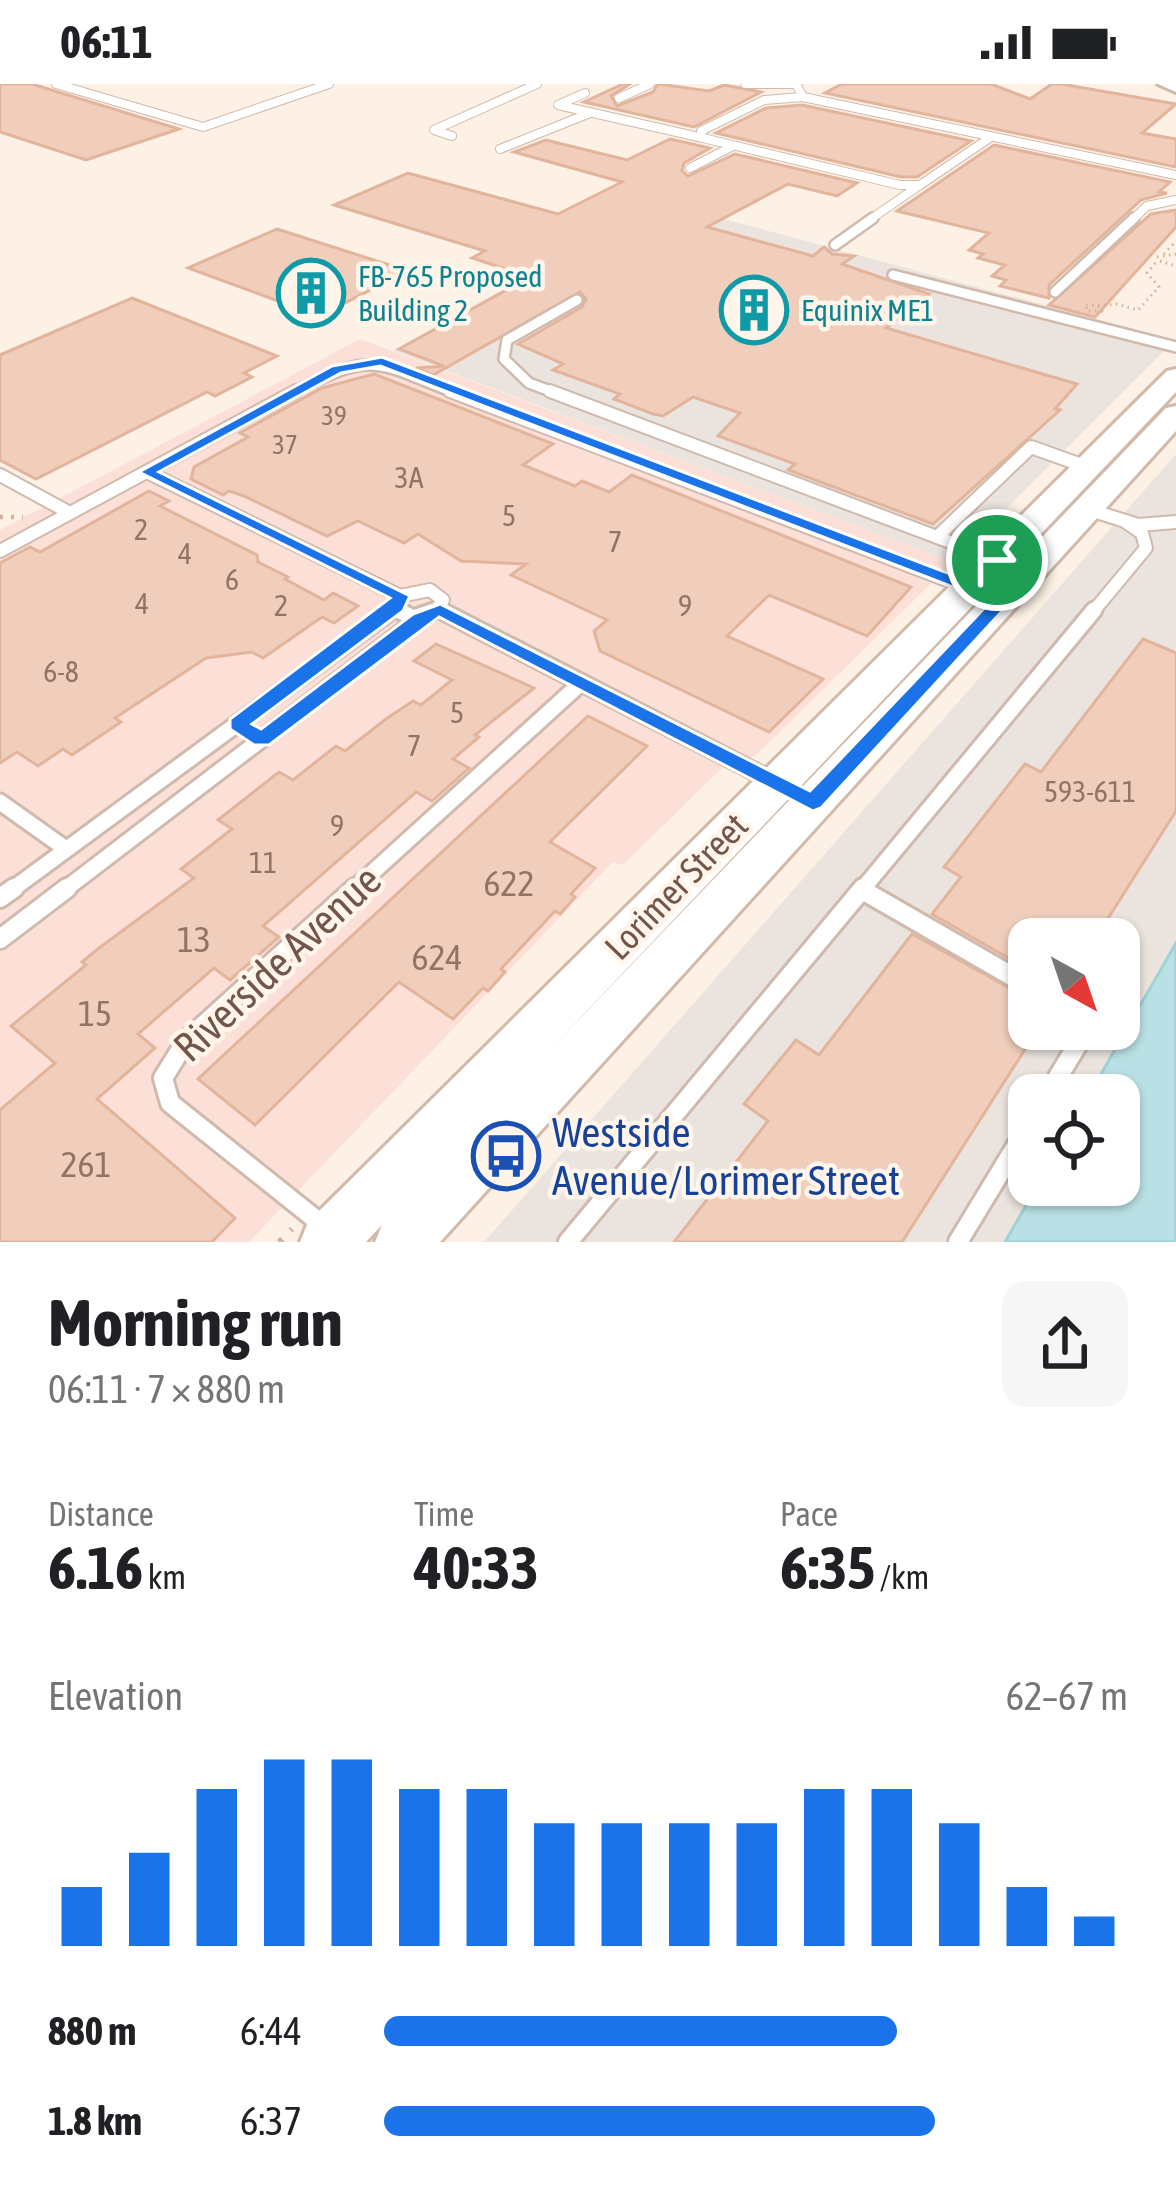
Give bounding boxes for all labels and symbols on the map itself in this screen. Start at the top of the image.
building icon: FB-765 Proposed Building 2 [276,258,346,328]
place label: FB-765 Proposed Building 2 [358,259,542,327]
building icon: Equinix ME1 [719,275,789,345]
place label: Equinix ME1 [801,293,934,327]
house number: 39 [321,400,347,431]
house number: 37 [272,429,298,460]
house number: 3A [395,460,424,494]
house number: 5 [502,498,516,532]
pin [946,509,1048,611]
house number: 2 [134,512,148,546]
house number: 7 [608,524,622,558]
house number: 4 [178,536,192,570]
house number: 6 [225,562,239,596]
house number: 4 [135,586,149,620]
house number: 2 [274,588,288,622]
house number: 9 [678,588,692,622]
house number: 6-8 [43,654,79,688]
house number: 5 [450,695,464,729]
house number: 7 [407,728,421,762]
house number: 593-611 [1044,774,1136,808]
street label: Lorimer Street [596,804,756,968]
house number: 9 [330,808,344,842]
house number: 11 [249,845,277,879]
street label: Riverside Avenue [164,855,390,1071]
house number: 622 [484,862,534,904]
house number: 13 [177,918,211,960]
north arrow [1008,918,1140,1050]
house number: 624 [412,936,462,978]
house number: 15 [78,992,112,1034]
place label: Westside Avenue/Lorimer Street [552,1108,900,1204]
bus stop icon: Westside Avenue/Lorimer Street [471,1121,541,1191]
house number: 261 [61,1143,111,1185]

